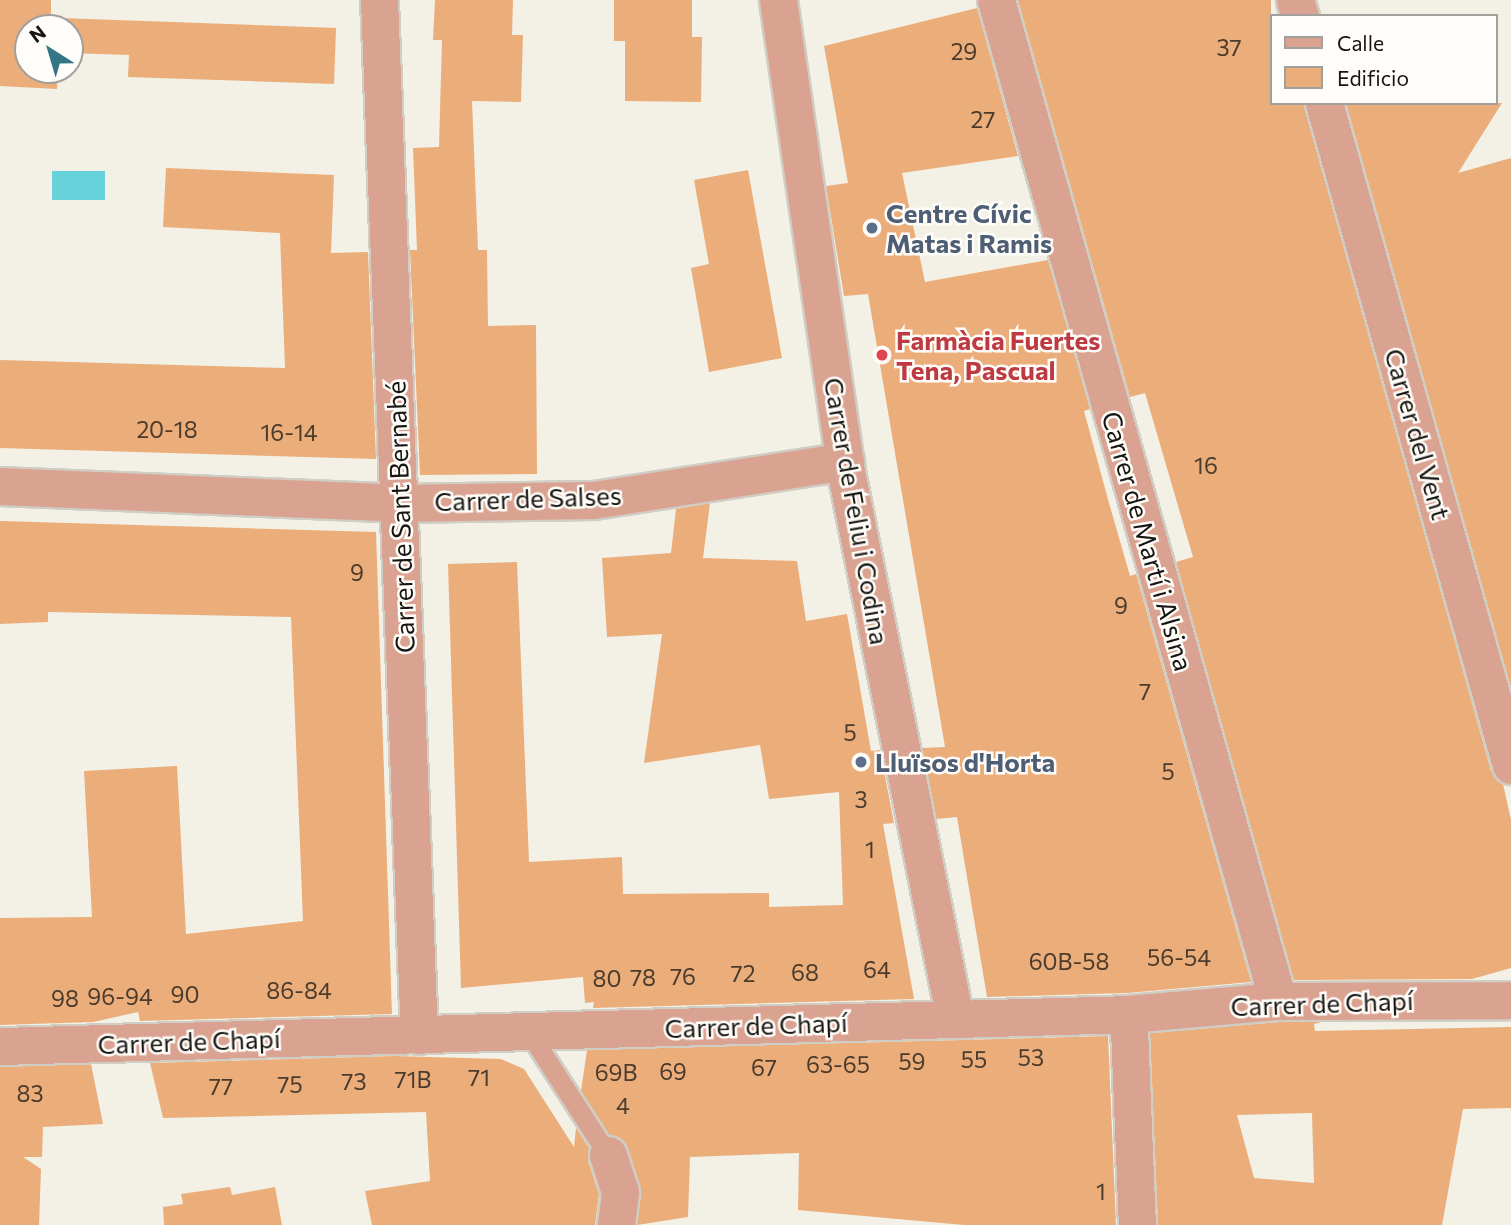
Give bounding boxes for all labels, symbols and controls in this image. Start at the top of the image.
north arrow [14,14,84,84]
legend [1270,14,1497,105]
text: N [25,20,50,47]
text: Calle [1337,30,1384,55]
house number: 37 [1216,33,1242,61]
house number: 29 [951,37,977,65]
text: Edificio [1337,65,1409,90]
house number: 27 [971,105,995,133]
place label: Centre Cívic Matas i Ramis [886,197,1052,258]
marker: Centre Cívic Matas i Ramis [864,220,880,236]
place label: Farmàcia Fuertes Tena, Pascual [896,324,1100,386]
street label: Carrer del Vent [1379,345,1457,523]
marker: Farmàcia Fuertes Tena, Pascual [874,347,890,363]
street label: Carrer de Feliu i Codina [818,375,896,647]
street label: Carrer de Sant Bernabé [380,380,420,654]
street label: Carrer de Martí i Alsina [1096,408,1200,674]
house number: 20-18 [136,415,198,443]
house number: 16-14 [260,418,318,446]
house number: 16 [1194,451,1218,479]
street label: Carrer de Salses [434,479,622,517]
house number: 9 [350,558,364,586]
house number: 9 [1114,591,1128,619]
house number: 7 [1139,677,1151,705]
house number: 5 [843,718,857,746]
place label: Lluïsos d'Horta [875,746,1055,778]
marker: Lluïsos d'Horta [853,754,869,770]
house number: 5 [1161,757,1175,785]
house number: 3 [854,785,868,813]
house number: 1 [865,835,875,863]
house number: 56-54 [1147,943,1211,971]
house number: 60B-58 [1029,947,1109,975]
house number: 64 [863,955,891,983]
house number: 68 [791,958,819,986]
house number: 72 [731,959,755,987]
house number: 76 [670,962,696,990]
house number: 78 [630,963,656,991]
house number: 80 [593,964,621,992]
house number: 86-84 [266,976,332,1004]
house number: 90 [171,980,199,1008]
house number: 96-94 [87,982,153,1010]
house number: 98 [51,984,79,1012]
street label: Carrer de Chapí [1230,984,1414,1022]
street label: Carrer de Chapí [664,1006,848,1044]
street label: Carrer de Chapí [97,1022,281,1060]
house number: 53 [1018,1043,1044,1071]
house number: 55 [961,1045,987,1073]
house number: 59 [898,1047,926,1075]
house number: 63-65 [806,1050,870,1078]
house number: 67 [751,1053,777,1081]
house number: 69 [659,1057,687,1085]
house number: 69B [595,1058,637,1086]
house number: 71 [468,1063,490,1091]
house number: 71B [395,1065,431,1093]
house number: 73 [341,1067,367,1095]
house number: 75 [277,1070,303,1098]
house number: 77 [209,1072,233,1100]
house number: 83 [16,1079,44,1107]
house number: 4 [616,1091,630,1119]
house number: 1 [1096,1177,1106,1205]

